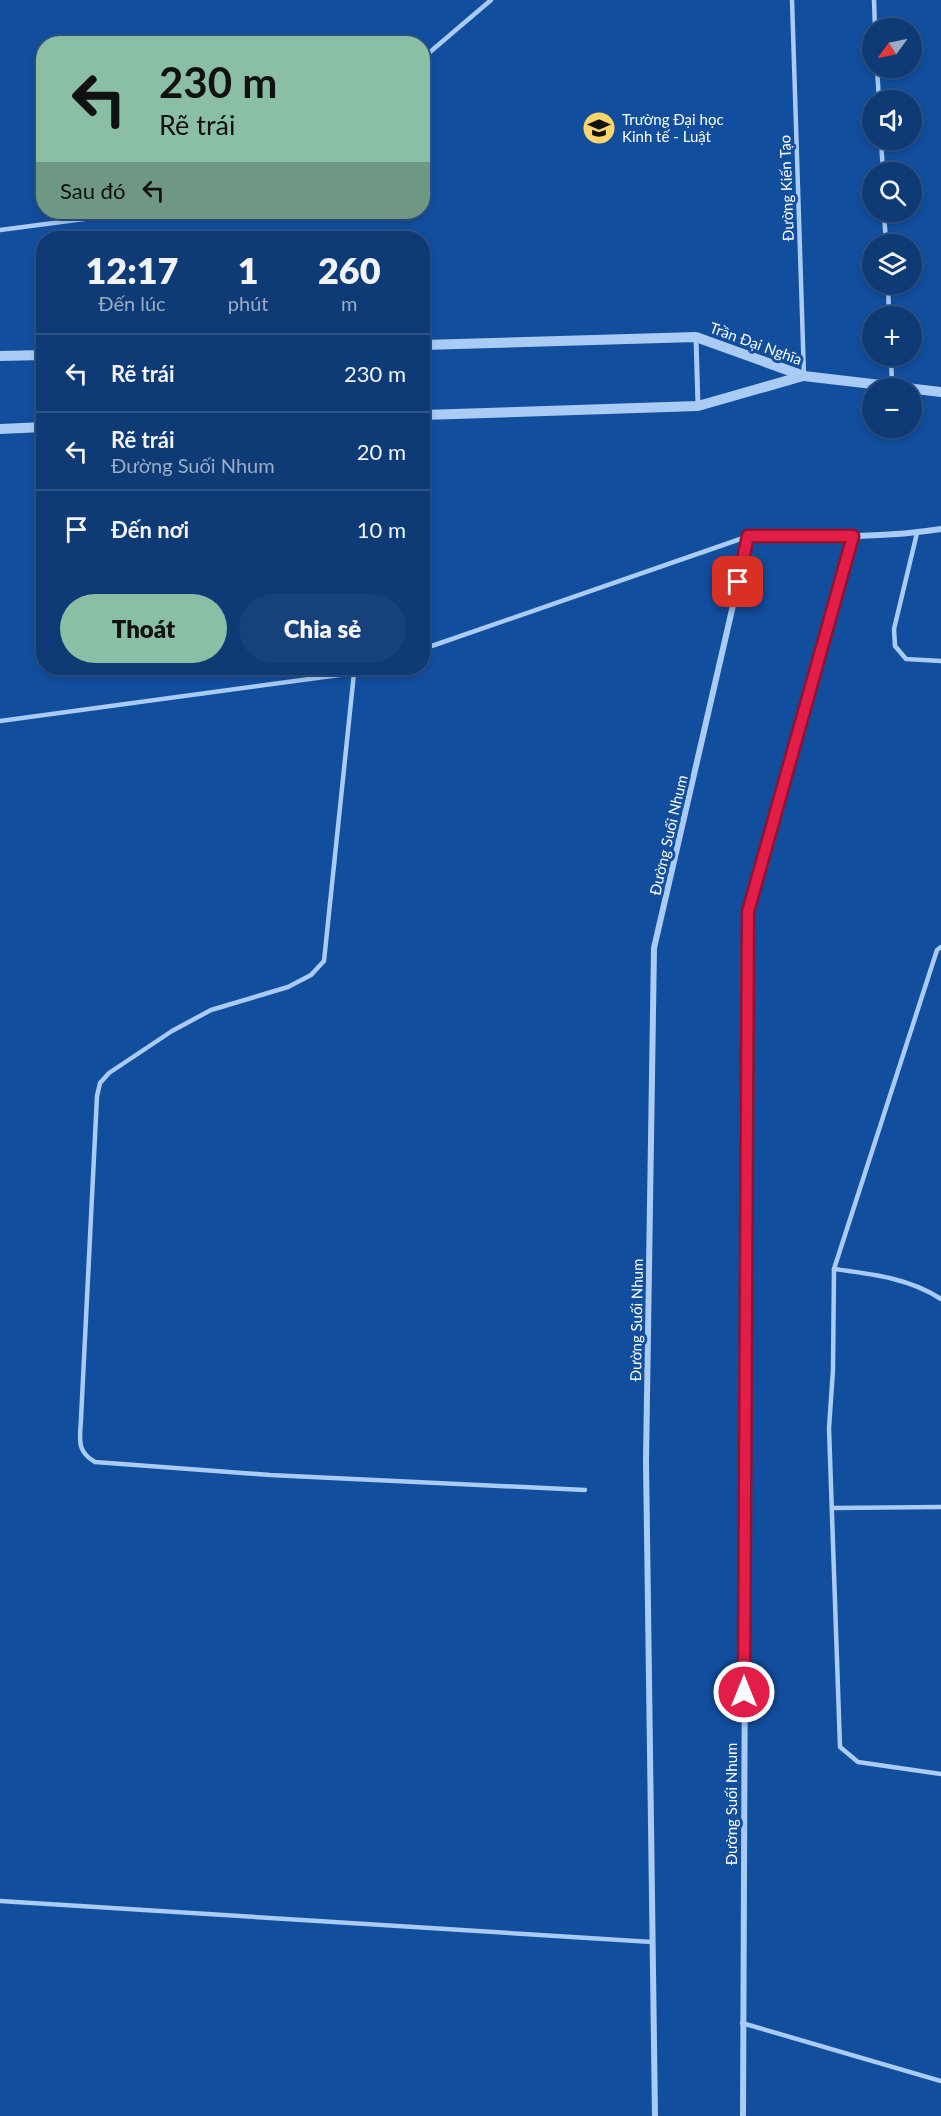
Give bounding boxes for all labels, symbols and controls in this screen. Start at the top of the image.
north arrow [862,18,922,78]
map controls [862,18,922,438]
text: 230 m [159,57,277,107]
icon: left [60,60,138,138]
button: sound [862,90,922,150]
text: Rẽ trái [159,108,235,141]
school or university icon: Trường Đại học Kinh tế - Luật [581,110,617,146]
place label: Trường Đại học Kinh tế - Luật [622,110,724,145]
street label: Đường Kiến Tạo [775,135,797,241]
button: search [862,162,922,222]
icon: left [137,174,170,207]
text: Sau đó [60,177,125,204]
button: layers [862,234,922,294]
text: 12:17 [85,248,178,292]
text: 1 [238,248,259,292]
text: 260 [318,248,381,292]
text: Đến lúc [98,291,166,315]
text: phút [228,291,269,315]
text: m [341,291,357,315]
button: + [862,306,922,366]
street label: Trần Đại Nghĩa [707,318,805,368]
icon: left [60,357,93,390]
text: Rẽ trái [111,360,175,387]
text: 230 m [344,360,406,387]
button: − [862,378,922,438]
text: Rẽ trái [111,426,175,453]
icon: left [60,435,93,468]
text: 20 m [357,438,406,465]
text: Đường Suối Nhum [111,453,275,477]
icon: arrive [60,513,93,546]
text: Đến nơi [111,516,189,543]
text: 10 m [357,516,406,543]
pin [712,556,763,607]
icon: arrive [721,565,754,598]
button: Thoát [60,594,227,663]
button: Chia sẻ [239,594,406,663]
street label: Đường Suối Nhum [645,773,691,897]
street label: Đường Suối Nhum [626,1258,646,1382]
position arrow [712,1660,776,1724]
street label: Đường Suối Nhum [722,1743,740,1865]

